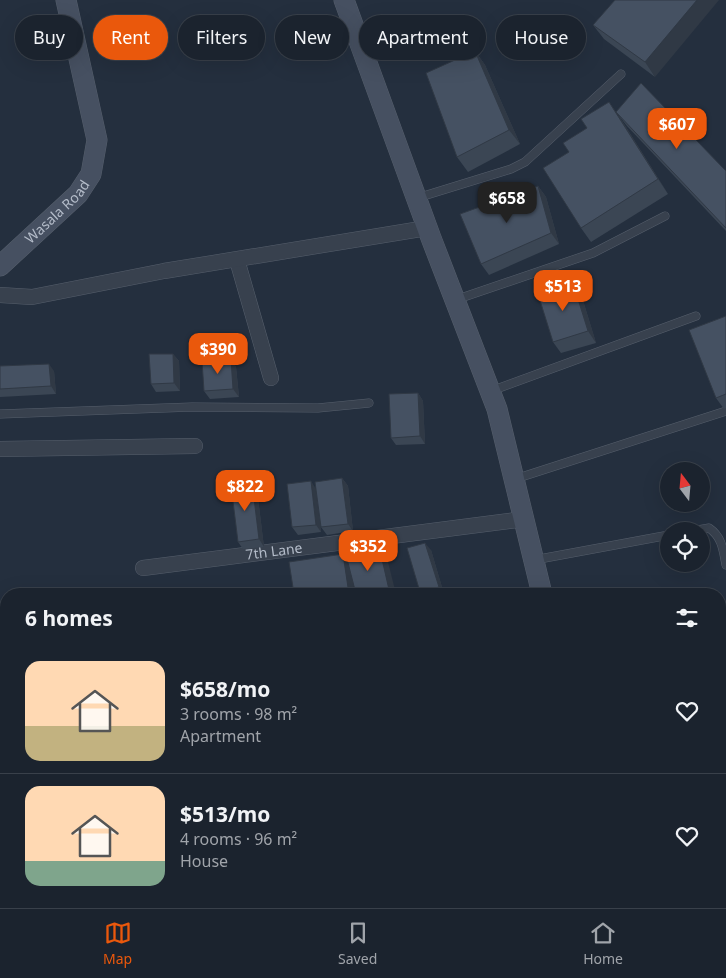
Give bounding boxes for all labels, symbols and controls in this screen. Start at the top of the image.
chip: Buy [15,15,83,60]
chip: Rent [93,15,168,60]
chip: Filters [178,15,265,60]
chip: New [275,15,349,60]
chip: Apartment [359,15,486,60]
chip: House [496,15,586,60]
pin: $607 [647,108,707,150]
text: $607 [659,113,695,135]
street label: Wasala Road [20,176,94,248]
pin: $658 [477,182,537,224]
text: $658 [489,187,525,209]
pin: $513 [533,270,593,312]
text: $513 [545,275,581,297]
pin: $390 [188,332,248,375]
text: $390 [200,338,236,360]
north arrow [660,462,710,512]
map controls [660,462,710,572]
pin: $822 [215,470,275,512]
text: $822 [227,475,263,497]
button: locate [660,522,710,572]
pin: $352 [338,530,398,572]
text: $352 [350,535,386,557]
street label: 7th Lane [244,538,304,564]
text: 6 homes [25,604,113,632]
icon: filters [673,604,701,632]
text: $658/mo [180,675,270,703]
icon: home [65,681,125,741]
icon: heart [673,697,701,725]
text: 3 rooms · 98 m² [180,703,297,725]
text: Apartment [180,725,261,747]
text: $513/mo [180,800,270,828]
icon: home [65,806,125,866]
icon: heart [673,822,701,850]
text: 4 rooms · 96 m² [180,828,297,850]
text: House [180,850,228,872]
tab: Map [103,919,132,968]
tab: Saved [338,919,377,968]
tab: Home [583,919,623,968]

